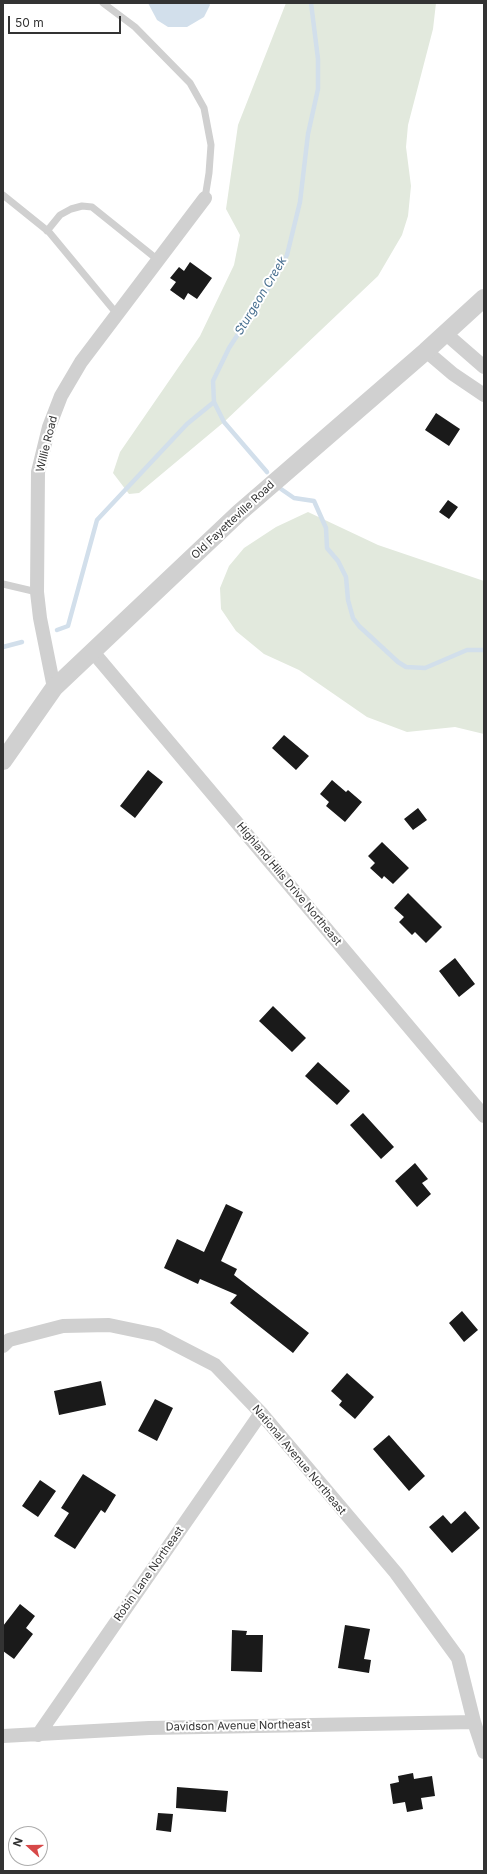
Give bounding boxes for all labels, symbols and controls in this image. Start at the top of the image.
scale bar [10,8,123,34]
text: 50 m [15,15,44,30]
water label: Sturgeon Creek [232,254,290,338]
street label: Willie Road [34,414,60,474]
street label: Old Fayetteville Road [189,478,277,562]
street label: Highland Hills Drive Northeast [234,820,344,948]
street label: National Avenue Northeast [249,1403,349,1517]
street label: Robin Lane Northeast [111,1524,187,1624]
street label: Davidson Avenue Northeast [166,1718,310,1734]
north arrow [8,1826,48,1866]
text: N [10,1836,26,1848]

